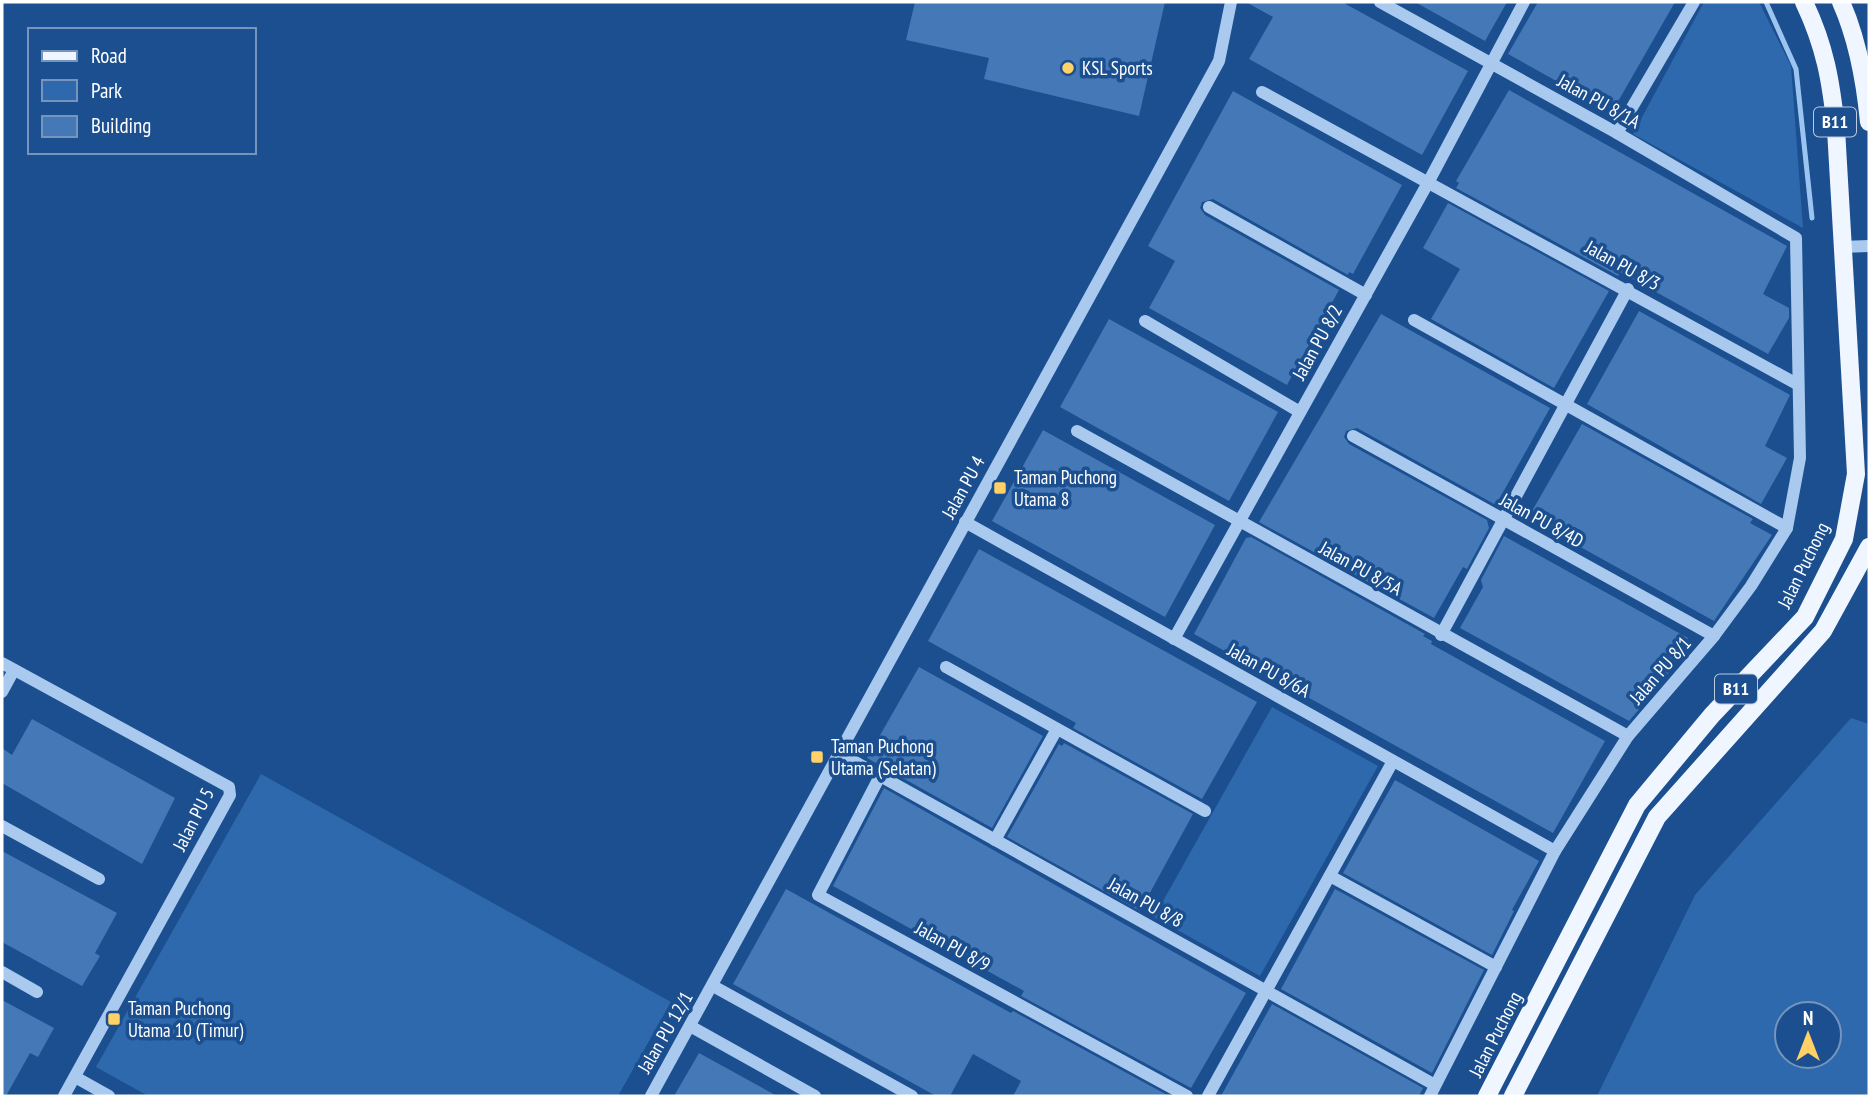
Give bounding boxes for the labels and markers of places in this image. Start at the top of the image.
place label: KSL Sports [1082,56,1153,80]
marker: KSL Sports [1060,60,1076,76]
place label: Taman Puchong Utama 8 [1014,465,1117,511]
marker: Taman Puchong Utama 8 [992,480,1008,496]
place label: Taman Puchong Utama (Selatan) [831,734,936,780]
marker: Taman Puchong Utama (Selatan) [809,749,825,765]
place label: Taman Puchong Utama 10 (Timur) [128,996,244,1042]
marker: Taman Puchong Utama 10 (Timur) [106,1011,122,1027]

